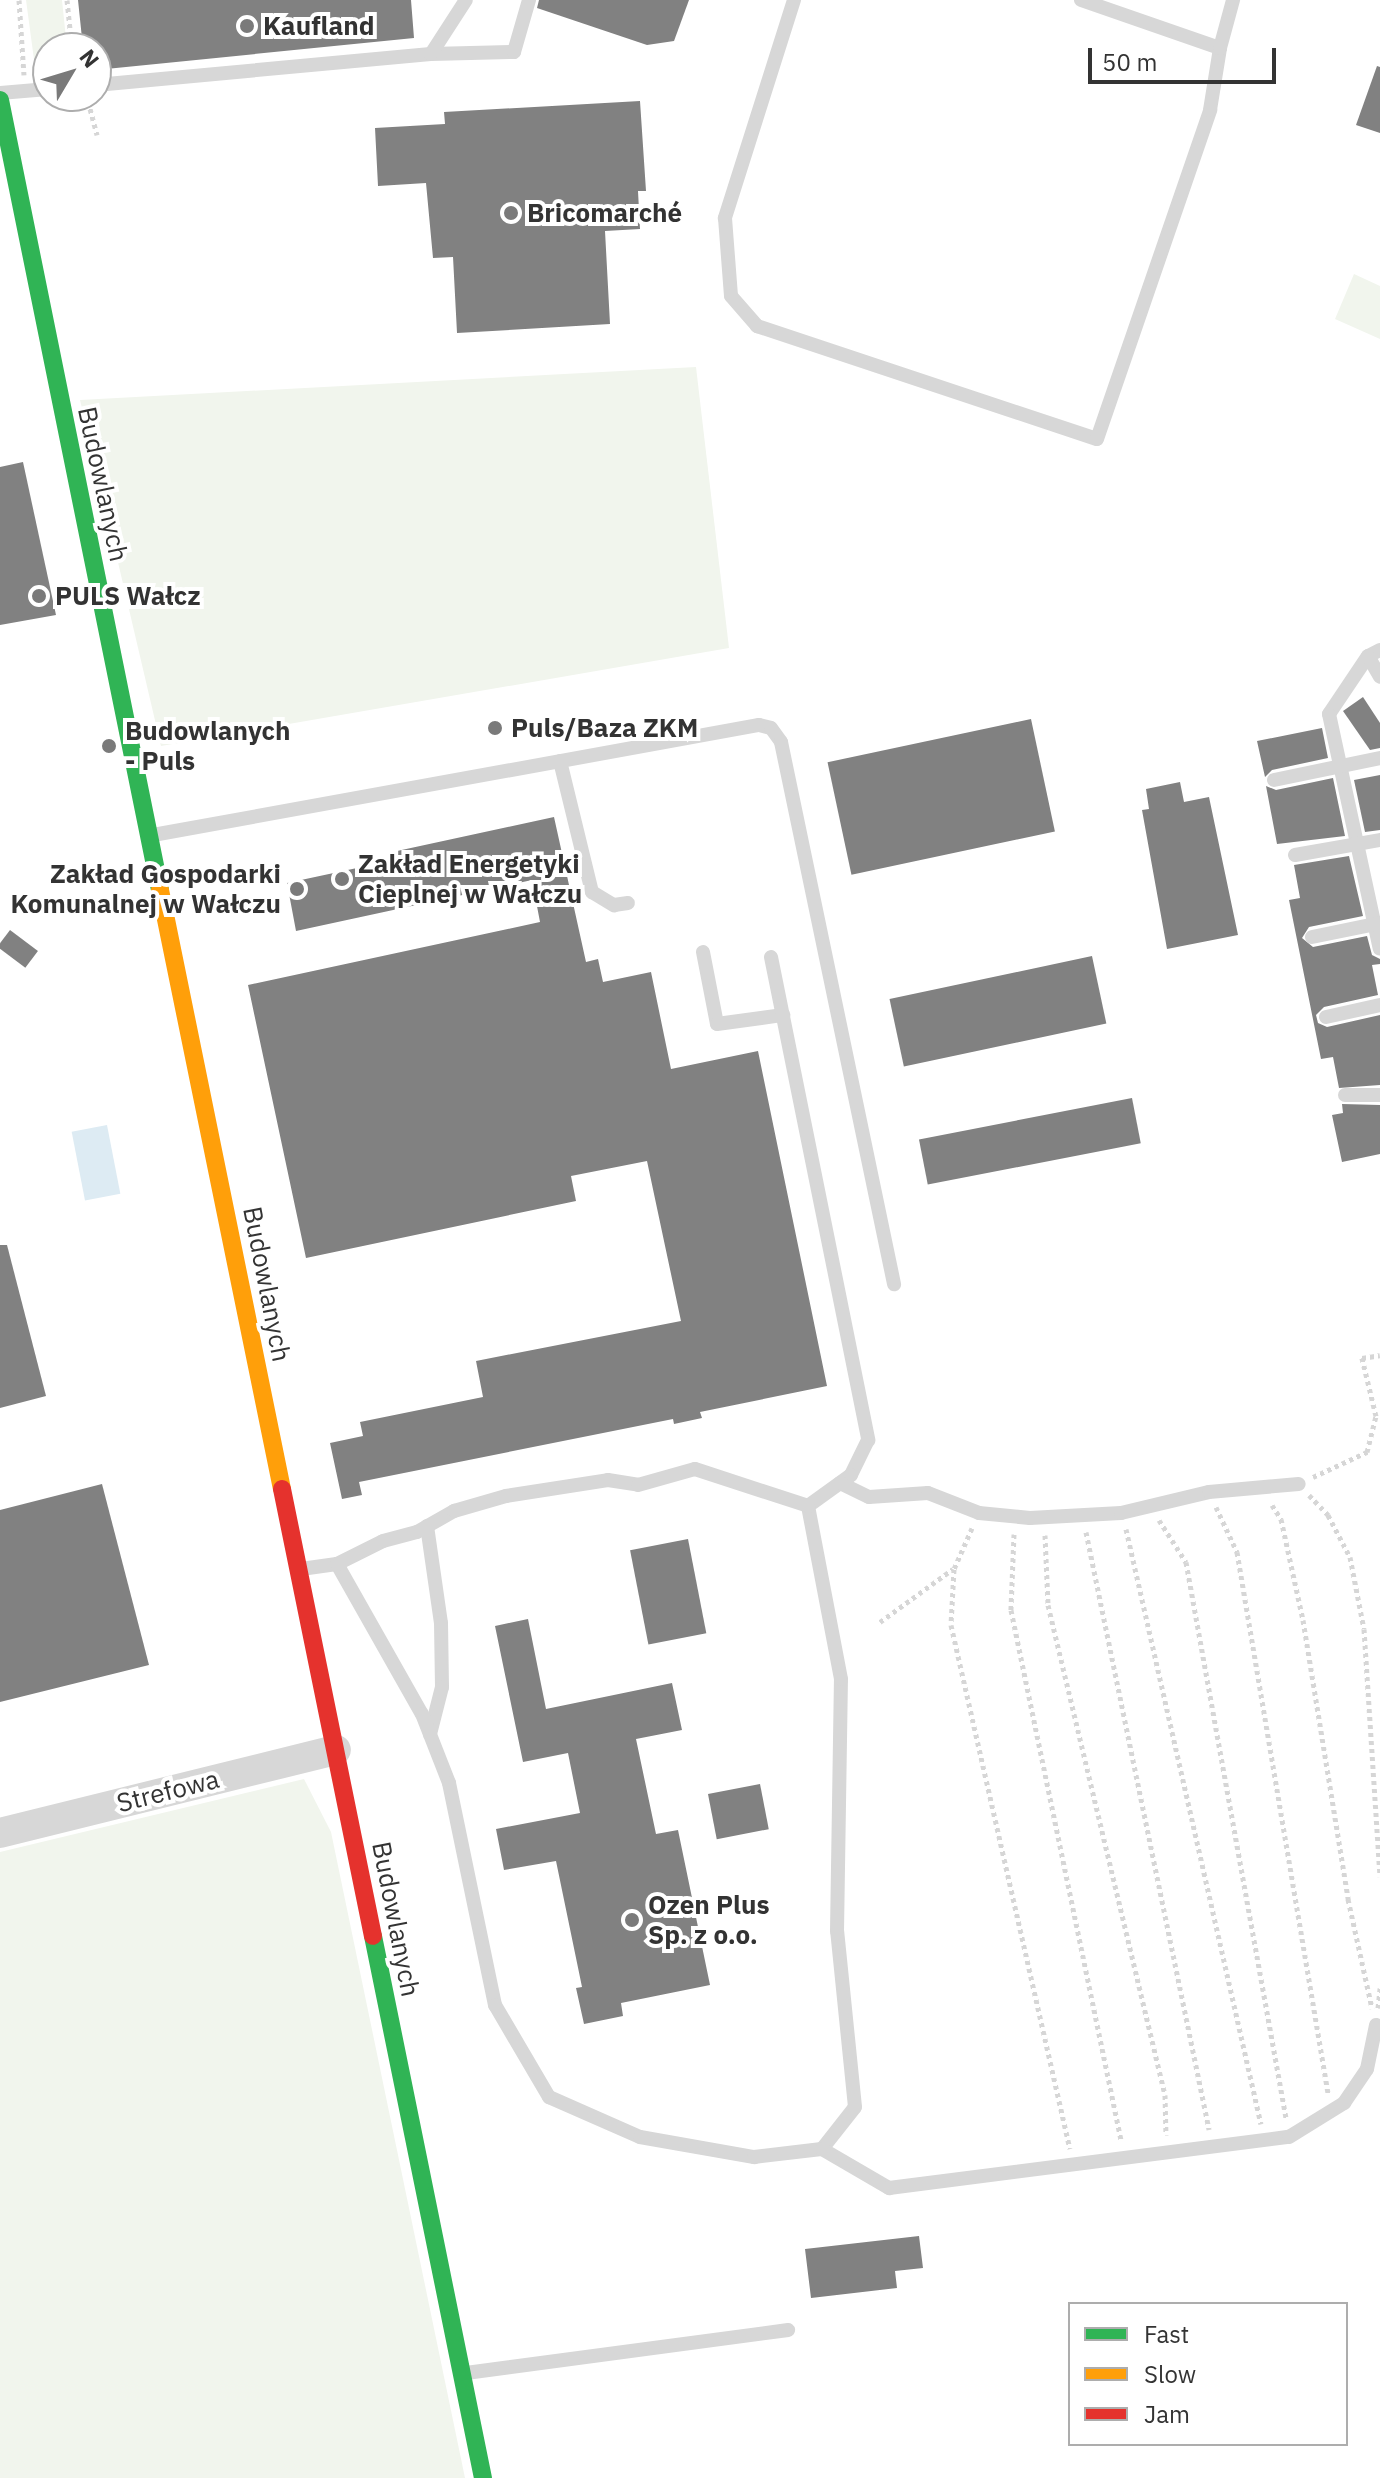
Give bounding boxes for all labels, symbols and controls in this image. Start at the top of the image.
place label: Kaufland [263,10,374,42]
marker: Kaufland [238,17,256,35]
north arrow [32,32,112,112]
scale bar [1092,32,1280,82]
text: N [73,43,106,73]
text: 50 m [1102,46,1157,78]
place label: Bricomarché [527,197,682,229]
marker: Bricomarché [502,204,520,222]
street label: Budowlanych [71,404,135,564]
place label: PULS Wałcz [55,580,201,612]
marker: PULS Wałcz [30,587,48,605]
place label: Puls/Baza ZKM [511,712,698,744]
place label: Budowlanych - Puls [125,715,290,776]
marker: Puls/Baza ZKM [486,719,504,737]
marker: Budowlanych - Puls [100,737,118,755]
place label: Zakład Energetyki Cieplnej w Wałczu [358,848,582,910]
place label: Zakład Gospodarki Komunalnej w Wałczu [10,858,281,920]
marker: Zakład Energetyki Cieplnej w Wałczu [333,870,351,888]
marker: Zakład Gospodarki Komunalnej w Wałczu [288,880,306,898]
street label: Budowlanych [237,1204,297,1364]
street label: Strefowa [114,1763,222,1819]
street label: Budowlanych [366,1839,426,1999]
place label: Ozen Plus Sp. z o.o. [648,1889,769,1950]
marker: Ozen Plus Sp. z o.o. [623,1911,641,1929]
legend [1068,2302,1348,2446]
text: Fast [1144,2318,1189,2350]
text: Slow [1144,2358,1196,2390]
text: Jam [1144,2398,1190,2430]

